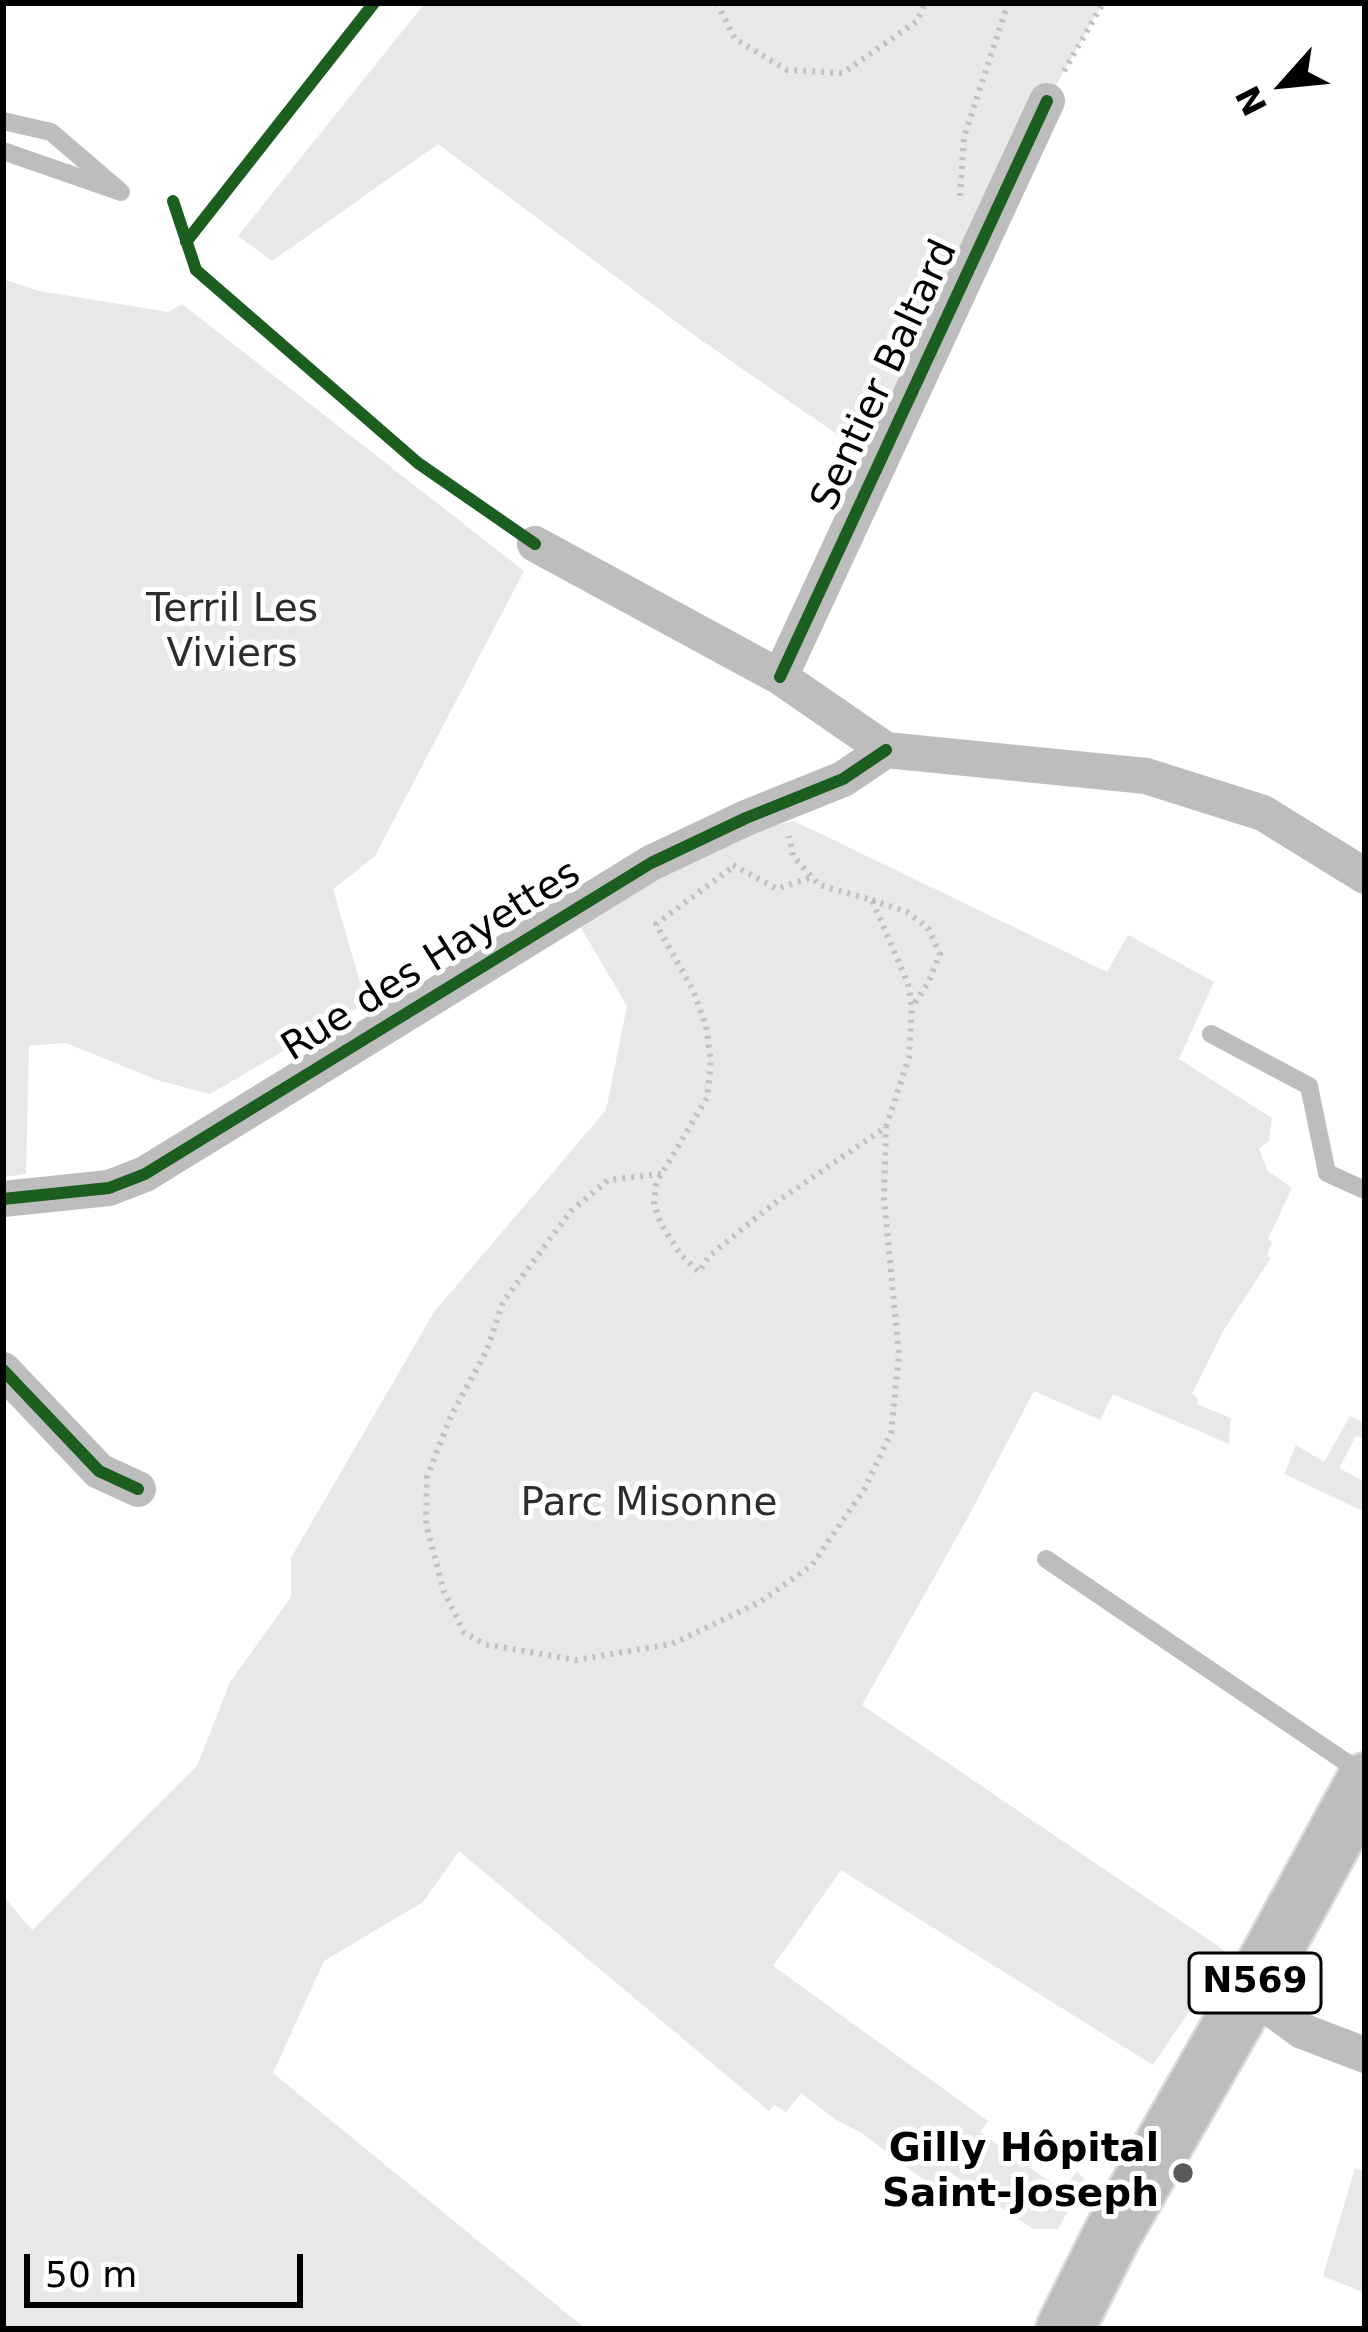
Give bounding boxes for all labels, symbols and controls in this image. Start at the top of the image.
north arrow [1224,24,1344,144]
text: N [1228,79,1275,122]
street label: Sentier Baltard [803,233,969,519]
park label: Terril Les Viviers [146,588,318,679]
street label: Rue des Hayettes [274,851,590,1073]
park label: Parc Misonne [521,1482,777,1528]
road number: N569 [1189,1953,1321,2013]
place label: Gilly Hôpital Saint-Joseph [882,2128,1159,2219]
marker: Gilly Hôpital Saint-Joseph [1170,2160,1196,2186]
scale bar [30,2230,309,2304]
text: 50 m [45,2254,137,2295]

